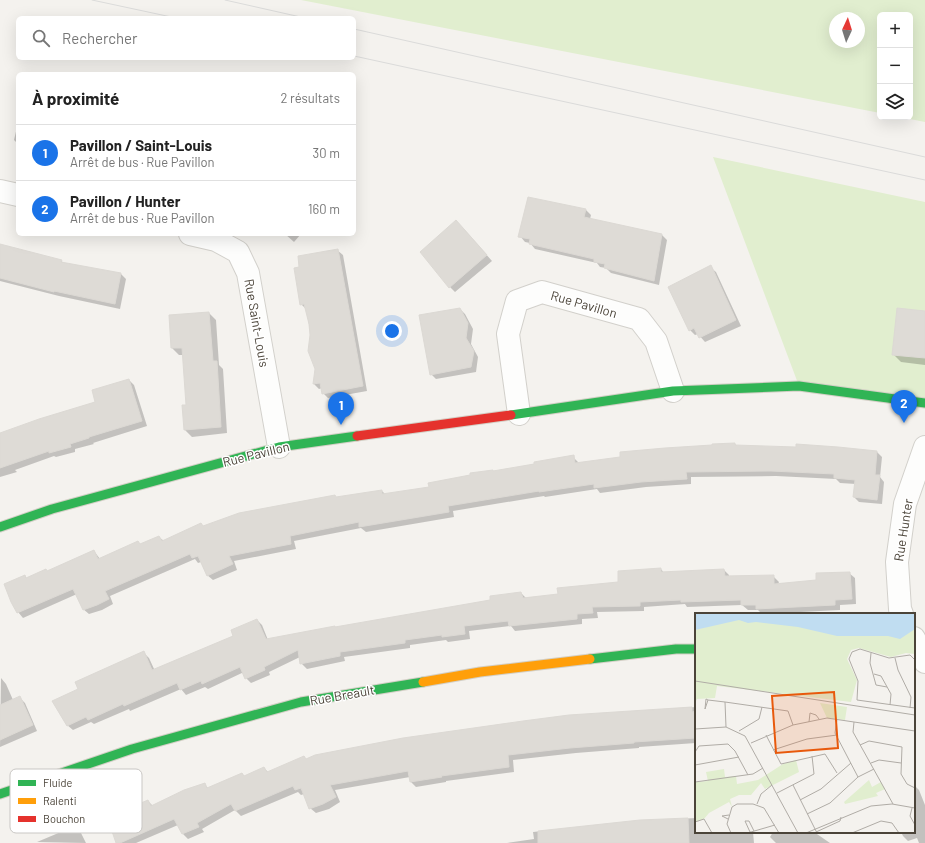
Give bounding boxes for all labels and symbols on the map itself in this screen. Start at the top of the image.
north arrow [829,12,865,48]
street label: Rue Saint-Louis [241,277,273,369]
street label: Rue Pavillon [549,287,619,321]
your location [382,321,402,341]
pin: 2 [891,390,917,423]
pin: 1 [328,392,354,425]
street label: Rue Pavillon [221,438,291,470]
street label: Rue Hunter [890,497,916,562]
inset map [695,613,915,833]
street label: Rue Breault [308,681,376,709]
legend [10,769,142,833]
text: Fluide [43,776,72,789]
text: Ralenti [43,794,77,807]
text: Bouchon [43,812,85,825]

